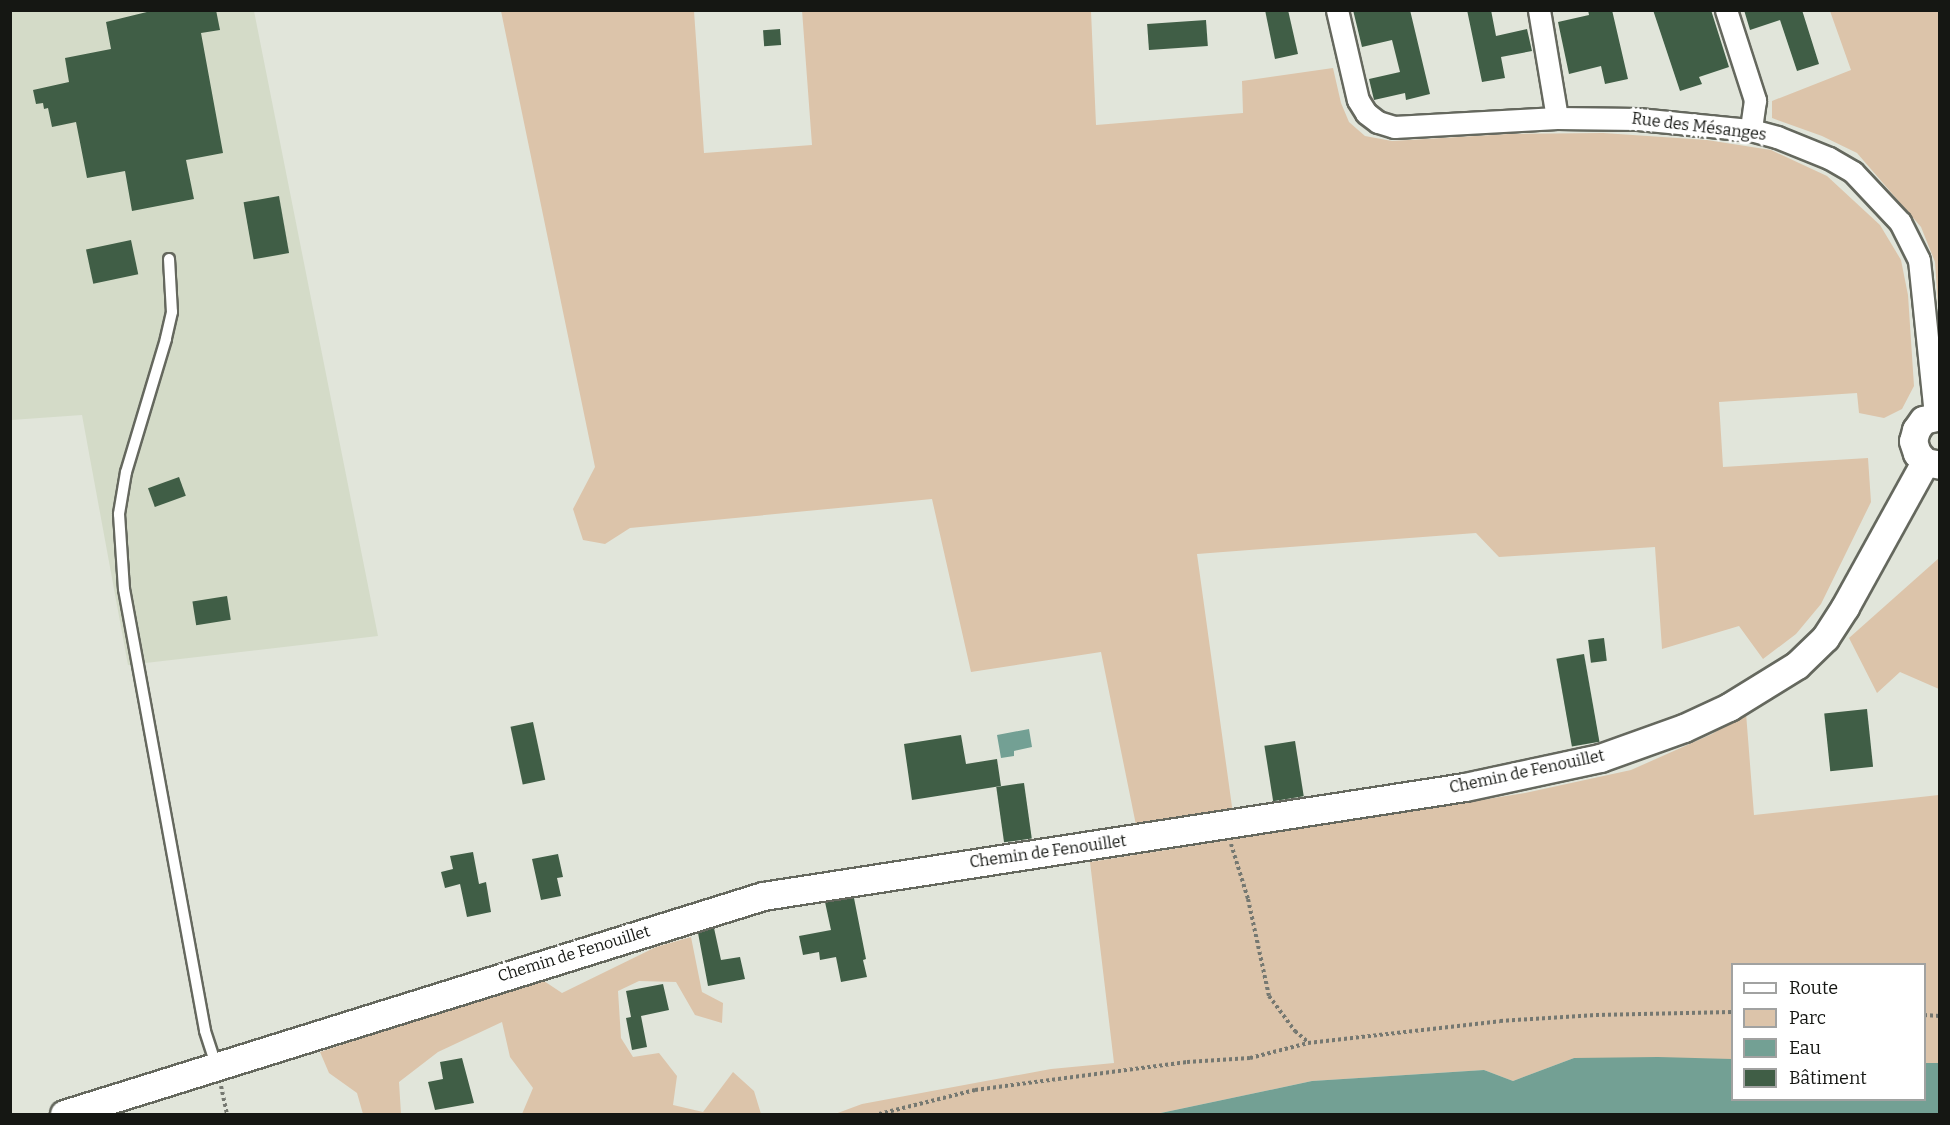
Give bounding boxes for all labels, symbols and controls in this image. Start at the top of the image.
street label: Rue des Mésanges [1631,109,1767,145]
street label: Chemin de Fenouillet [1448,746,1606,798]
street label: Chemin de Fenouillet [968,831,1128,873]
street label: Chemin de Fenouillet [496,922,652,986]
legend [1731,963,1926,1101]
text: Route [1789,977,1838,999]
text: Parc [1789,1007,1826,1029]
text: Eau [1789,1037,1821,1059]
text: Bâtiment [1789,1067,1867,1089]

